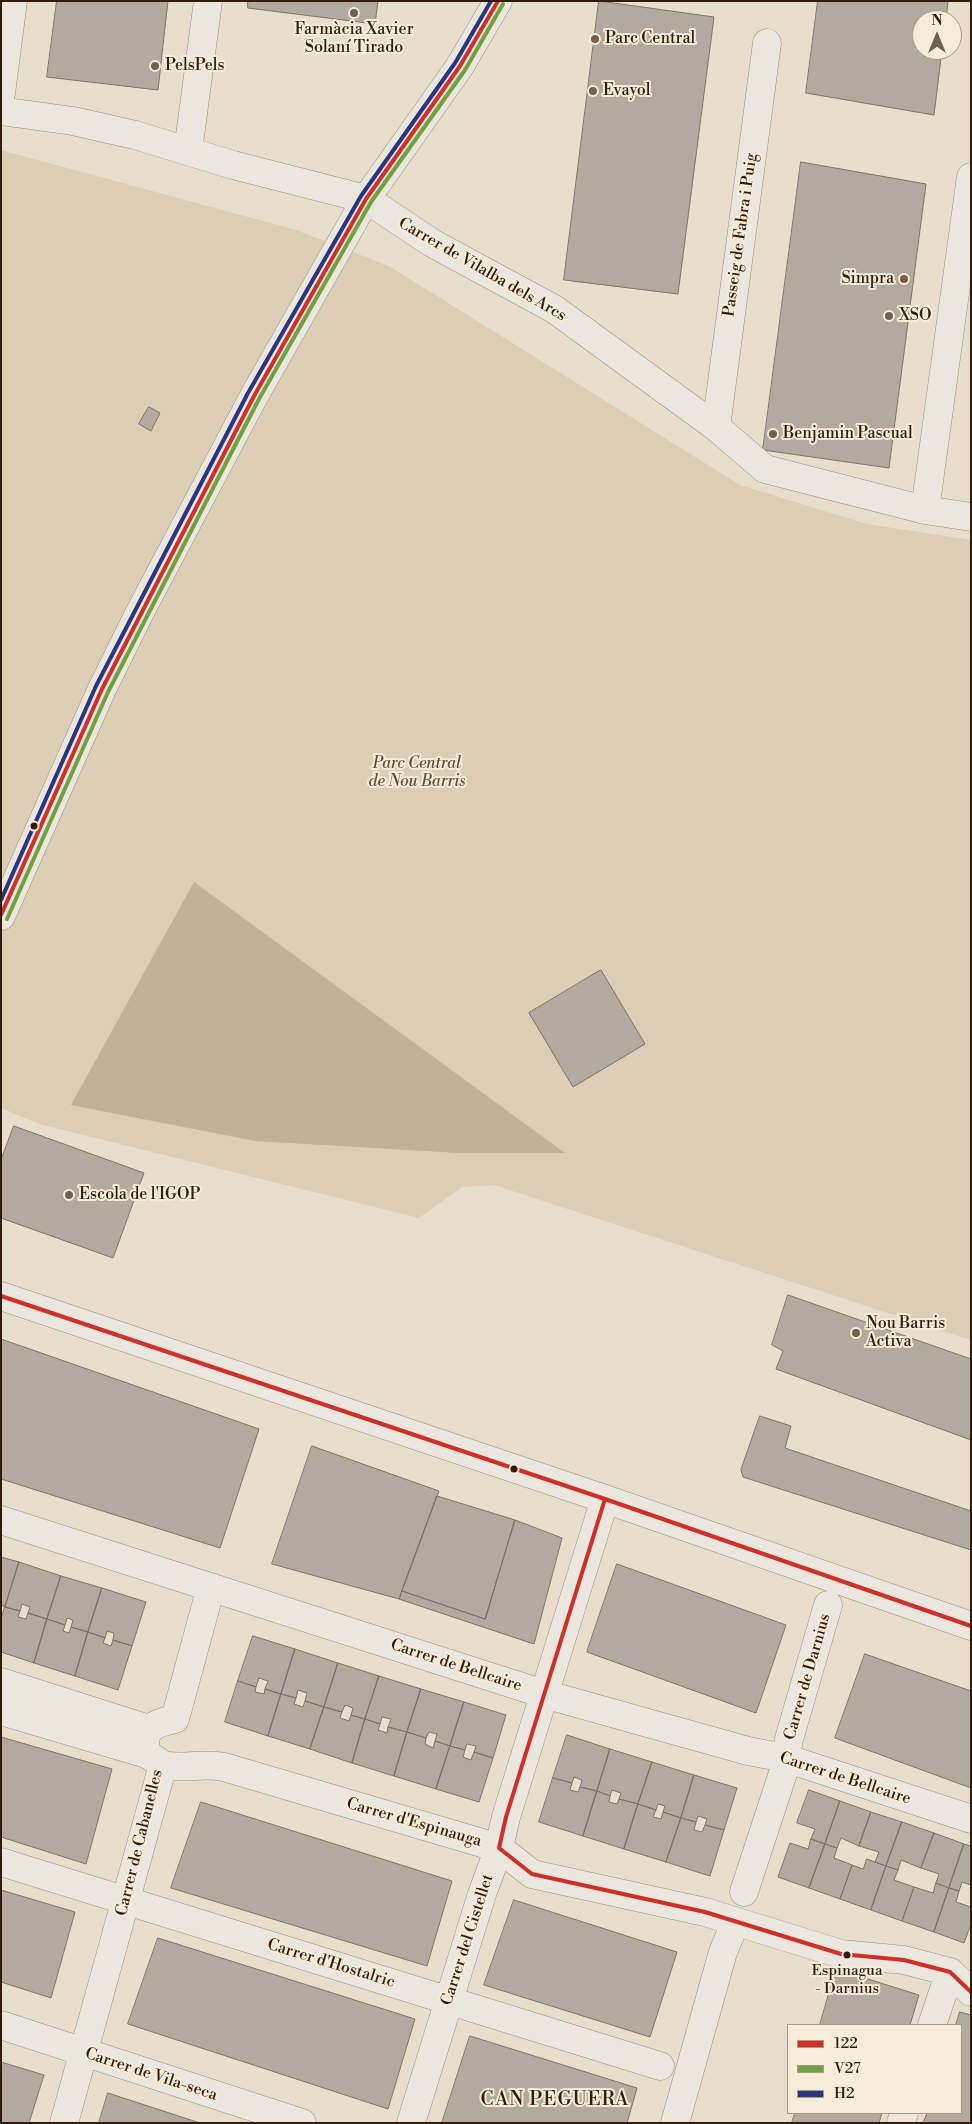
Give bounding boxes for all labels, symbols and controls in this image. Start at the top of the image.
marker: Farmàcia Xavier Solaní Tirado [348,7,360,19]
north arrow [912,10,962,60]
text: N [931,12,943,30]
place label: Farmàcia Xavier Solaní Tirado [294,20,414,58]
place label: Parc Central [605,29,695,49]
marker: Parc Central [589,33,601,45]
place label: PelsPels [165,56,224,76]
marker: PelsPels [149,60,161,72]
place label: Evayol [603,81,651,101]
marker: Evayol [587,85,599,97]
street label: Passeig de Fabra i Puig [720,152,762,318]
street label: Carrer de Vilalba dels Arcs [395,214,569,326]
place label: Simpra [841,269,894,289]
marker: Simpra [898,273,910,285]
place label: XSO [899,306,931,326]
marker: XSO [883,310,895,322]
place label: Benjamin Pascual [783,424,913,444]
marker: Benjamin Pascual [767,428,779,440]
park label: Parc Central de Nou Barris [369,754,465,792]
unlabelled marker [29,821,39,831]
place label: Escola de l'IGOP [79,1185,200,1205]
marker: Escola de l'IGOP [63,1189,75,1201]
place label: Nou Barris Activa [866,1314,945,1352]
marker: Nou Barris Activa [850,1327,862,1339]
unlabelled marker [509,1464,519,1474]
street label: Carrer de Darnius [781,1612,835,1742]
street label: Carrer de Bellcaire [388,1636,524,1696]
street label: Carrer de Bellcaire [777,1749,913,1809]
street label: Carrer de Cabanelles [113,1768,167,1918]
street label: Carrer d'Espinauga [344,1795,484,1851]
street label: Carrer del Cistellet [438,1872,498,2008]
street label: Carrer d'Hostalric [265,1935,397,1993]
marker: Espinagua - Darnius [842,1950,852,1960]
place label: Espinagua - Darnius [812,1962,882,1997]
legend [787,2024,962,2114]
text: 122 [834,2034,858,2053]
street label: Carrer de Vila-seca [82,2045,220,2105]
text: V27 [834,2059,861,2078]
text: H2 [834,2084,855,2103]
district label: CAN PEGUERA [479,2089,631,2111]

